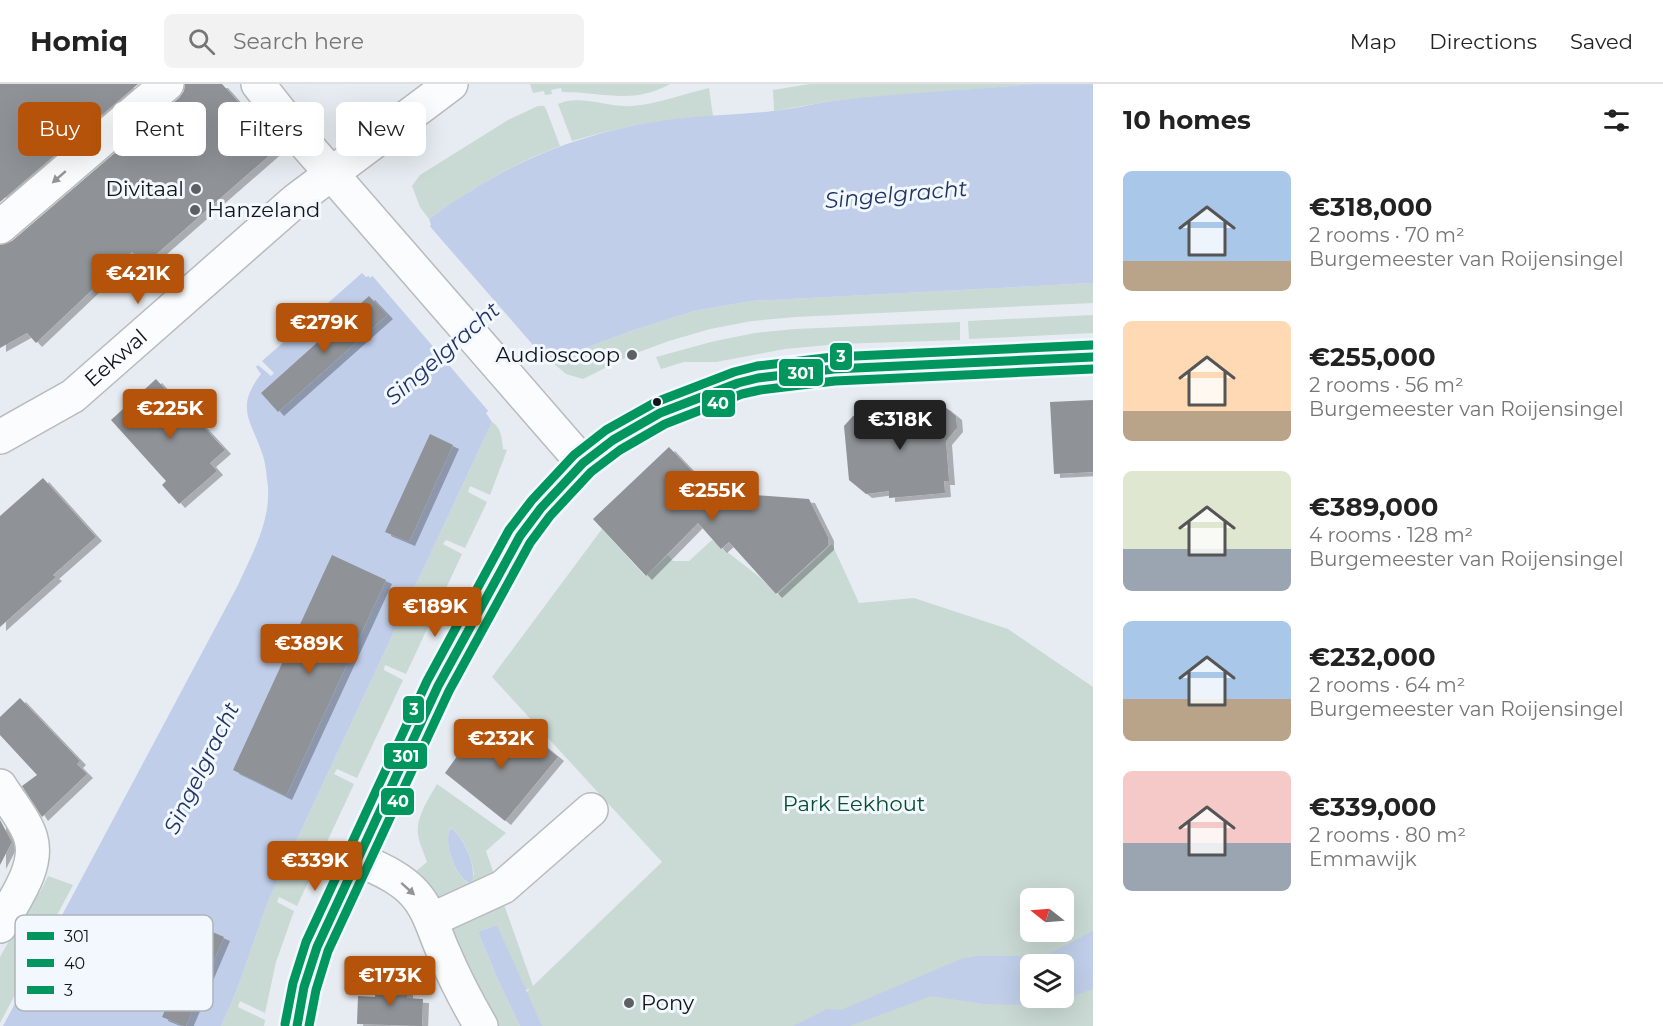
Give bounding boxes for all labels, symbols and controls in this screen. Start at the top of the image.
search box [164,14,584,68]
text: Homiq [30,24,128,58]
icon: search [185,25,218,58]
text: Search here [233,28,364,55]
text: Map [1350,29,1396,54]
text: Directions [1429,29,1537,54]
text: Saved [1570,29,1633,54]
chip: Buy [18,102,101,156]
chip: Rent [113,102,206,156]
chip: Filters [218,102,324,156]
chip: New [336,102,426,156]
text: 10 homes [1123,104,1251,136]
icon: filters [1600,104,1633,137]
one-way arrow [51,170,67,183]
water label: Singelgracht [824,175,969,214]
place label: Divitaal [106,176,184,201]
marker: Divitaal [189,182,203,196]
text: €318,000 [1309,191,1433,223]
icon: home [1171,195,1243,267]
place label: Hanzeland [207,197,320,222]
marker: Hanzeland [188,203,202,217]
text: 2 rooms · 70 m² [1309,223,1465,247]
text: Burgemeester van Roijensingel [1309,247,1624,271]
pin: €421K [96,254,180,305]
text: €421K [106,261,170,285]
water label: Singelgracht [379,296,505,411]
pin: €279K [282,303,366,354]
text: €279K [290,310,358,334]
street label: Eekwal [79,324,152,392]
text: €255,000 [1309,341,1436,373]
place label: Audioscoop [496,342,620,367]
line badge: 3 [829,342,853,371]
icon: home [1171,345,1243,417]
text: 3 [835,347,846,366]
marker: Audioscoop [625,348,639,362]
line badge: 301 [778,358,824,387]
text: 301 [787,364,814,383]
text: 2 rooms · 56 m² [1309,373,1464,397]
pin: €225K [128,389,212,440]
line badge: 40 [701,389,736,418]
text: 40 [707,394,729,413]
text: €225K [137,396,203,420]
unlabelled marker [651,396,663,408]
text: Burgemeester van Roijensingel [1309,397,1624,421]
pin: €318K [858,400,942,451]
text: €318K [868,407,932,431]
pin: €255K [670,471,754,522]
text: €255K [679,478,745,502]
text: €389,000 [1309,491,1438,523]
icon: home [1171,495,1243,567]
text: 4 rooms · 128 m² [1309,523,1473,547]
text: Burgemeester van Roijensingel [1309,547,1624,571]
pin: €189K [393,587,477,638]
text: €189K [403,594,468,618]
pin: €389K [267,624,351,675]
text: €389K [275,631,343,655]
text: €232,000 [1309,641,1436,673]
icon: home [1171,645,1243,717]
text: 2 rooms · 64 m² [1309,673,1465,697]
line badge: 3 [402,695,425,724]
text: Burgemeester van Roijensingel [1309,697,1624,721]
water label: Singelgracht [158,698,245,838]
text: 3 [408,700,419,719]
pin: €232K [459,719,543,770]
text: €232K [468,726,534,750]
line badge: 301 [383,742,428,770]
text: 301 [392,747,419,766]
line badge: 40 [380,787,415,816]
park label: Park Eekhout [783,791,925,816]
text: €339,000 [1309,791,1436,823]
text: 40 [387,792,409,811]
icon: home [1171,795,1243,867]
text: 2 rooms · 80 m² [1309,823,1466,847]
pin: €339K [273,841,357,892]
text: Emmawijk [1309,847,1417,871]
text: €339K [281,848,349,872]
one-way arrow [400,882,415,895]
north arrow [1020,888,1074,942]
map controls [1020,888,1074,1008]
legend [15,915,213,1011]
text: 301 [64,927,89,946]
text: 40 [64,954,85,973]
button: layers [1020,954,1074,1008]
pin: €173K [348,956,432,1007]
text: €173K [358,963,422,987]
text: 3 [64,981,73,1000]
place label: Pony [641,990,695,1015]
marker: Pony [622,996,636,1010]

